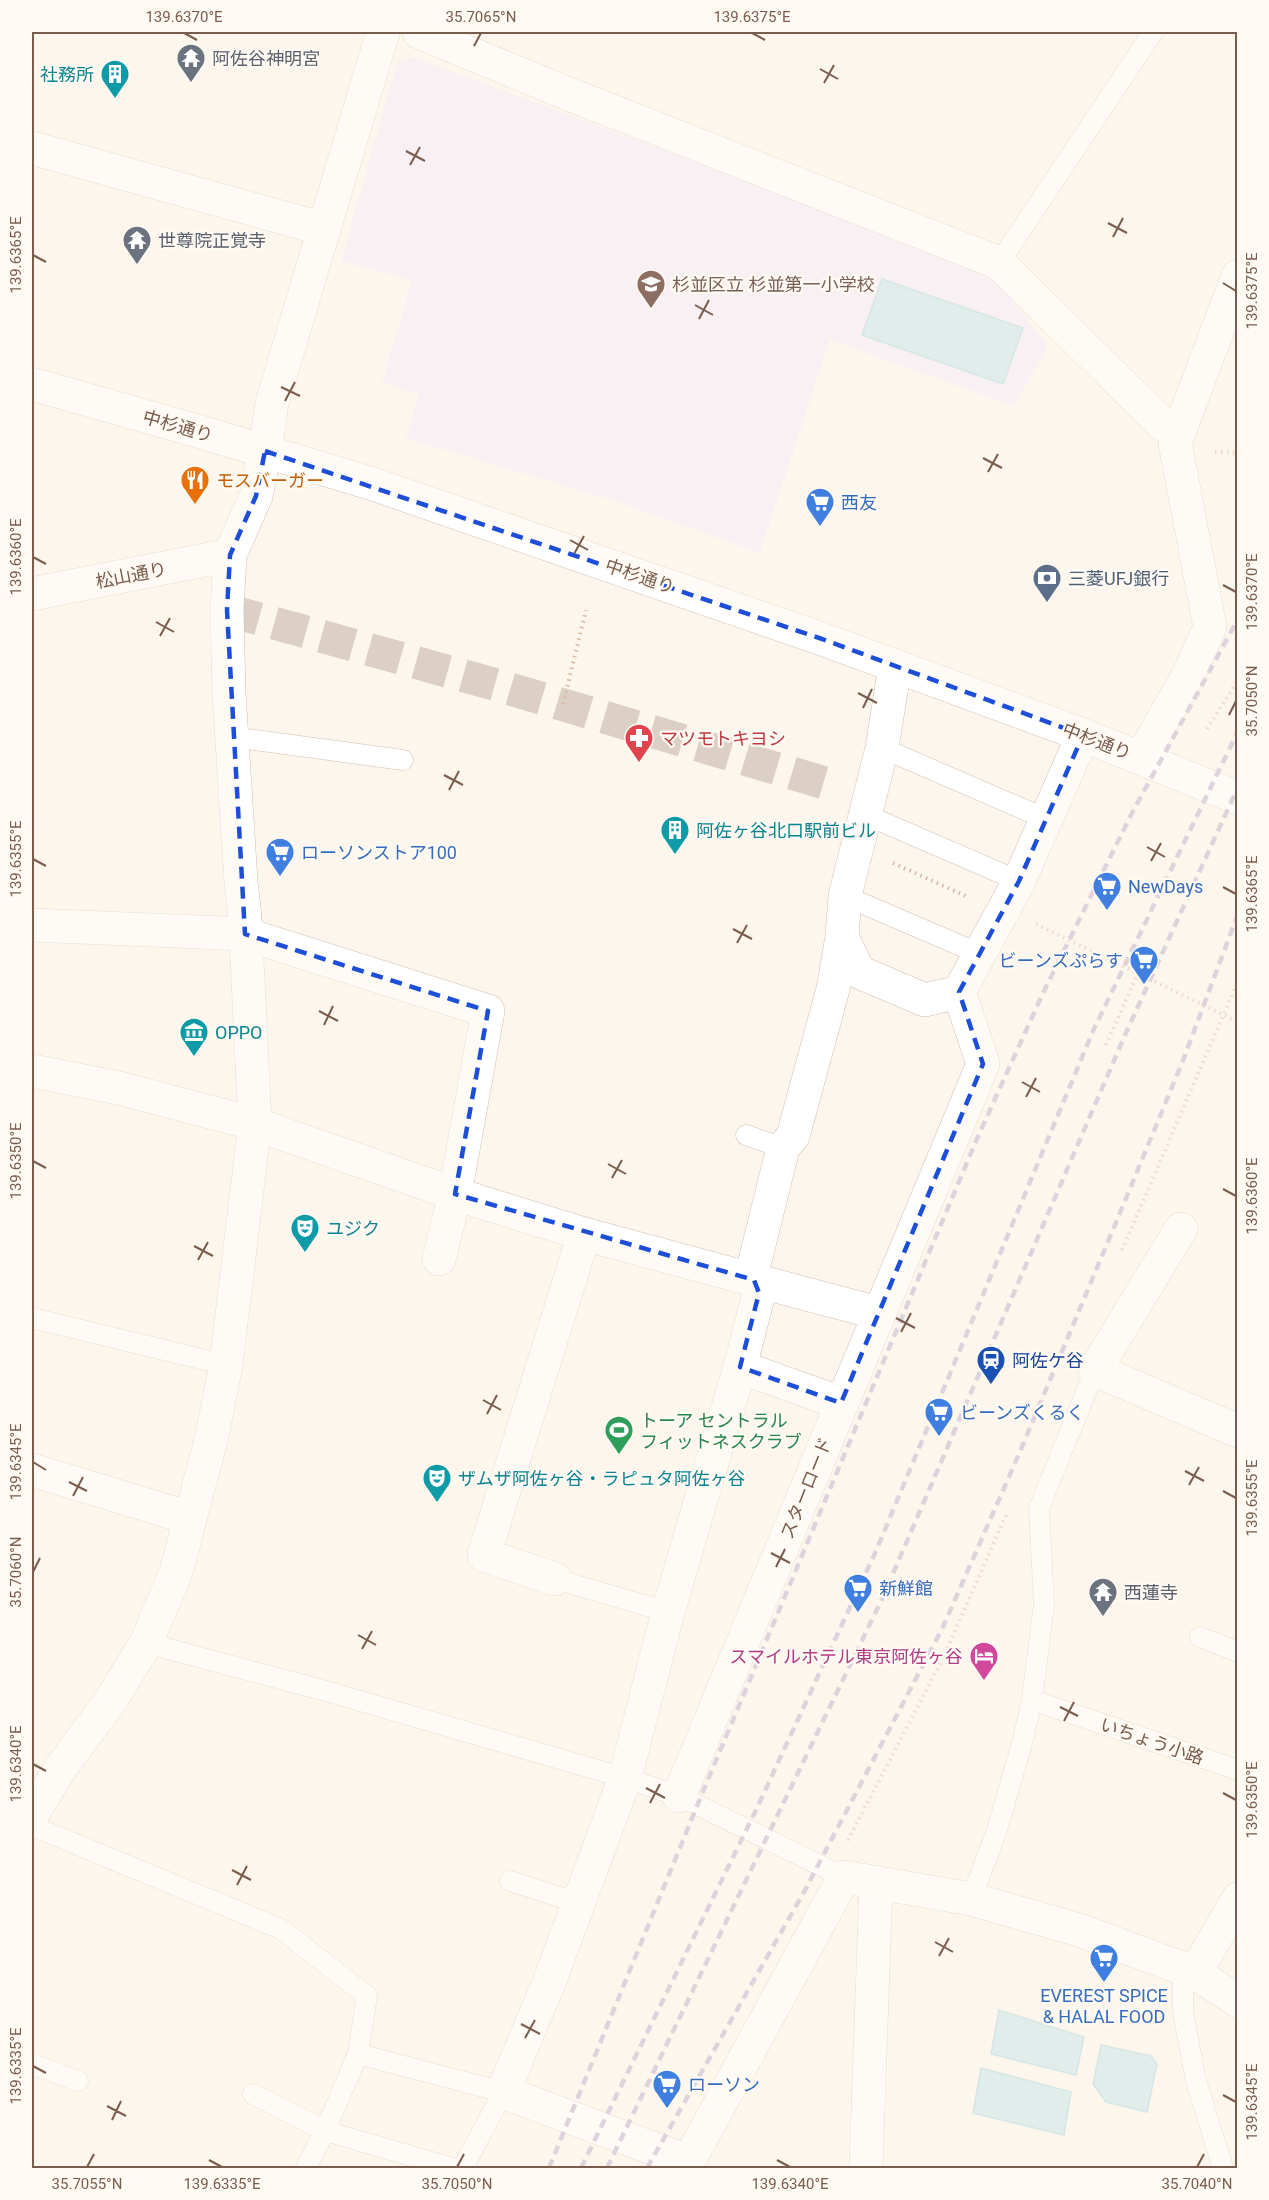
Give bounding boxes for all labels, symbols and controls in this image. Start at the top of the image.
text: 139.6370°E [145,8,223,26]
text: 35.7065°N [446,8,516,26]
text: 139.6375°E [713,8,791,26]
temple icon: 阿佐谷神明宮 [175,42,207,84]
place label: 阿佐谷神明宮 [212,48,320,69]
building icon: 社務所 [99,58,131,100]
place label: 社務所 [40,64,94,85]
text: 139.6365°E [7,216,25,294]
temple icon: 世尊院正覚寺 [121,224,153,266]
place label: 世尊院正覚寺 [158,230,266,251]
text: 139.6375°E [1243,252,1261,330]
school or university icon: 杉並区立 杉並第一小学校 [635,268,667,310]
place label: 杉並区立 杉並第一小学校 [672,274,874,295]
street label: 中杉通り [141,406,215,446]
restaurant icon: モスバーガー [179,464,211,506]
place label: モスバーガー [216,470,324,491]
supermarket icon: 西友 [804,486,836,528]
place label: 西友 [841,492,877,513]
text: 139.6360°E [7,518,25,596]
text: 139.6370°E [1243,553,1261,631]
street label: 中杉通り [603,554,677,598]
street label: 松山通り [94,558,168,592]
bank icon: 三菱UFJ銀行 [1031,562,1063,604]
place label: 三菱UFJ銀行 [1068,568,1169,589]
text: 35.7050°N [1243,666,1261,736]
street label: 中杉通り [1060,718,1134,764]
pharmacy icon: マツモトキヨシ [623,722,655,764]
place label: マツモトキヨシ [660,728,786,749]
building icon: 阿佐ヶ谷北口駅前ビル [659,814,691,856]
text: 139.6355°E [7,820,25,898]
place label: 阿佐ヶ谷北口駅前ビル [696,820,876,841]
supermarket icon: ローソンストア100 [264,836,296,878]
place label: ローソンストア100 [301,842,457,863]
text: 139.6365°E [1243,855,1261,933]
supermarket icon: NewDays [1091,870,1123,912]
place label: NewDays [1128,876,1203,897]
supermarket icon: ビーンズぷらす [1128,944,1160,986]
place label: ビーンズぷらす [999,950,1123,971]
museum icon: OPPO [178,1016,210,1058]
place label: OPPO [215,1022,262,1043]
text: 139.6350°E [7,1122,25,1200]
text: 139.6360°E [1243,1157,1261,1235]
theatre icon: ユジク [289,1212,321,1254]
place label: ユジク [326,1218,380,1239]
station icon: 阿佐ケ谷 [975,1344,1007,1386]
place label: 阿佐ケ谷 [1012,1350,1084,1371]
supermarket icon: ビーンズくるく [923,1396,955,1438]
place label: ビーンズくるく [960,1402,1084,1423]
place label: トーア セントラル フィットネスクラブ [640,1410,802,1452]
sports icon: トーア セントラル フィットネスクラブ [603,1414,635,1456]
text: 139.6345°E [7,1423,25,1501]
street label: スターロード [776,1434,836,1542]
text: 139.6355°E [1243,1459,1261,1537]
theatre icon: ザムザ阿佐ヶ谷・ラピュタ阿佐ヶ谷 [421,1462,453,1504]
place label: ザムザ阿佐ヶ谷・ラピュタ阿佐ヶ谷 [458,1468,746,1489]
text: 35.7060°N [7,1537,25,1607]
supermarket icon: 新鮮館 [842,1572,874,1614]
temple icon: 西蓮寺 [1087,1576,1119,1618]
place label: 新鮮館 [879,1578,933,1599]
place label: 西蓮寺 [1124,1582,1178,1603]
hotel icon: スマイルホテル東京阿佐ヶ谷 [968,1640,1000,1682]
place label: スマイルホテル東京阿佐ヶ谷 [730,1646,963,1667]
street label: いちょう小路 [1098,1713,1206,1769]
text: 139.6340°E [7,1725,25,1803]
text: 139.6350°E [1243,1761,1261,1839]
supermarket icon: EVEREST SPICE & HALAL FOOD [1088,1942,1120,1984]
place label: EVEREST SPICE & HALAL FOOD [1040,1985,1168,2027]
text: 139.6335°E [7,2027,25,2105]
text: 139.6345°E [1243,2063,1261,2141]
supermarket icon: ローソン [651,2068,683,2110]
place label: ローソン [688,2074,760,2095]
text: 35.7055°N [52,2175,122,2193]
text: 139.6335°E [183,2175,261,2193]
text: 35.7050°N [422,2175,492,2193]
text: 139.6340°E [751,2175,829,2193]
text: 35.7040°N [1162,2175,1232,2193]

